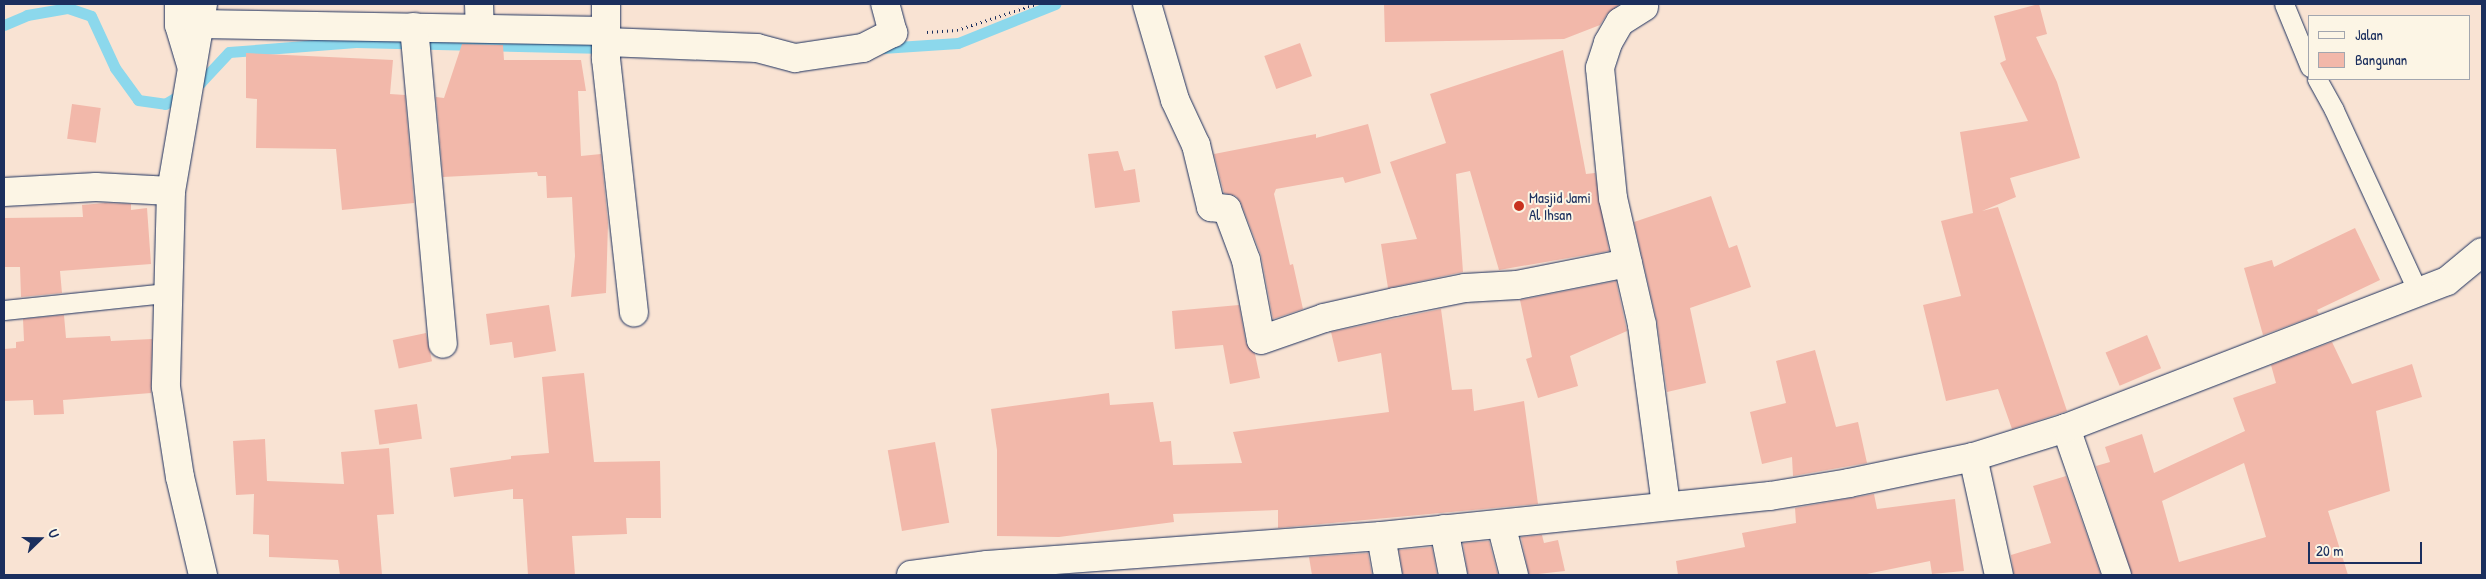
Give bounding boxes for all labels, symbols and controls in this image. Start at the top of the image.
legend [2308,15,2471,80]
text: Jalan [2355,24,2383,45]
text: Bangunan [2355,49,2407,70]
place label: Masjid Jami Al Ihsan [1529,188,1591,223]
marker: Masjid Jami Al Ihsan [1513,200,1525,212]
north arrow [15,514,65,564]
text: U [44,526,65,540]
scale bar [2311,532,2425,564]
text: 20 m [2316,540,2343,561]

